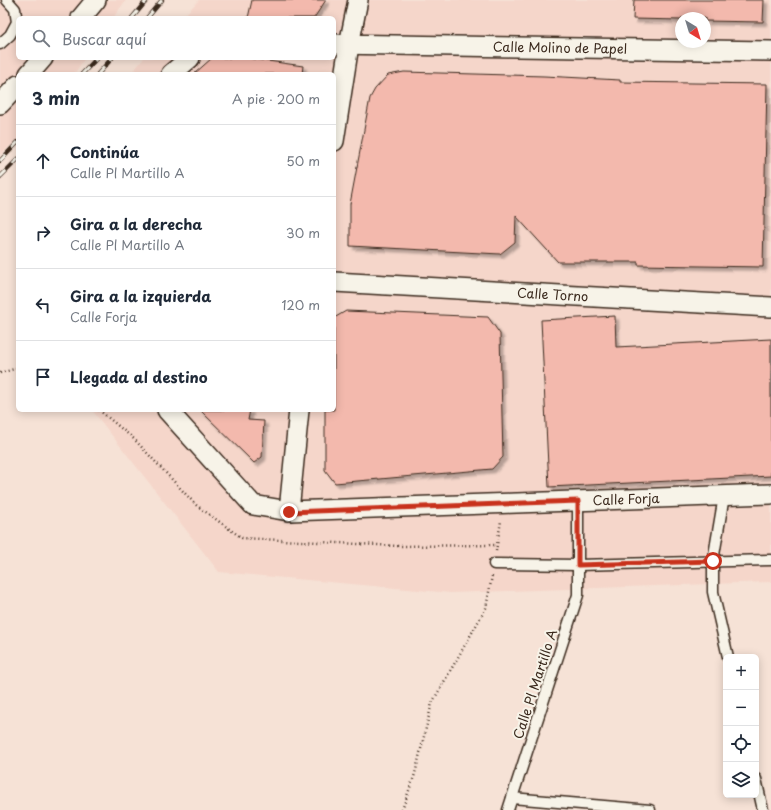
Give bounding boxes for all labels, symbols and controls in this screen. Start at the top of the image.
north arrow [675,12,711,48]
search box [16,16,336,60]
icon: search [30,27,52,49]
text: Buscar aquí [62,27,146,50]
street label: Calle Molino de Papel [493,37,627,58]
text: 3 min [32,85,80,111]
text: A pie · 200 m [232,89,320,108]
text: Continúa [70,140,139,163]
icon: ahead [32,150,54,172]
text: 50 m [286,151,320,170]
text: Calle Pl Martillo A [70,163,184,182]
text: Gira a la derecha [70,212,202,235]
icon: right [32,222,54,244]
text: 30 m [286,223,320,242]
text: Calle Pl Martillo A [70,235,184,254]
street label: Calle Torno [517,282,589,306]
text: Gira a la izquierda [70,284,211,307]
icon: left [32,294,54,316]
text: 120 m [281,295,320,314]
text: Calle Forja [70,307,137,326]
text: Llegada al destino [70,365,208,388]
icon: arrive [32,366,54,388]
street label: Calle Forja [592,488,661,509]
route end [280,503,298,521]
route start [704,552,722,570]
street label: Calle Pl Martillo A [508,626,561,741]
map controls [723,654,759,798]
button: + [723,654,759,690]
button: − [723,690,759,726]
button: locate [723,726,759,762]
button: layers [723,762,759,798]

